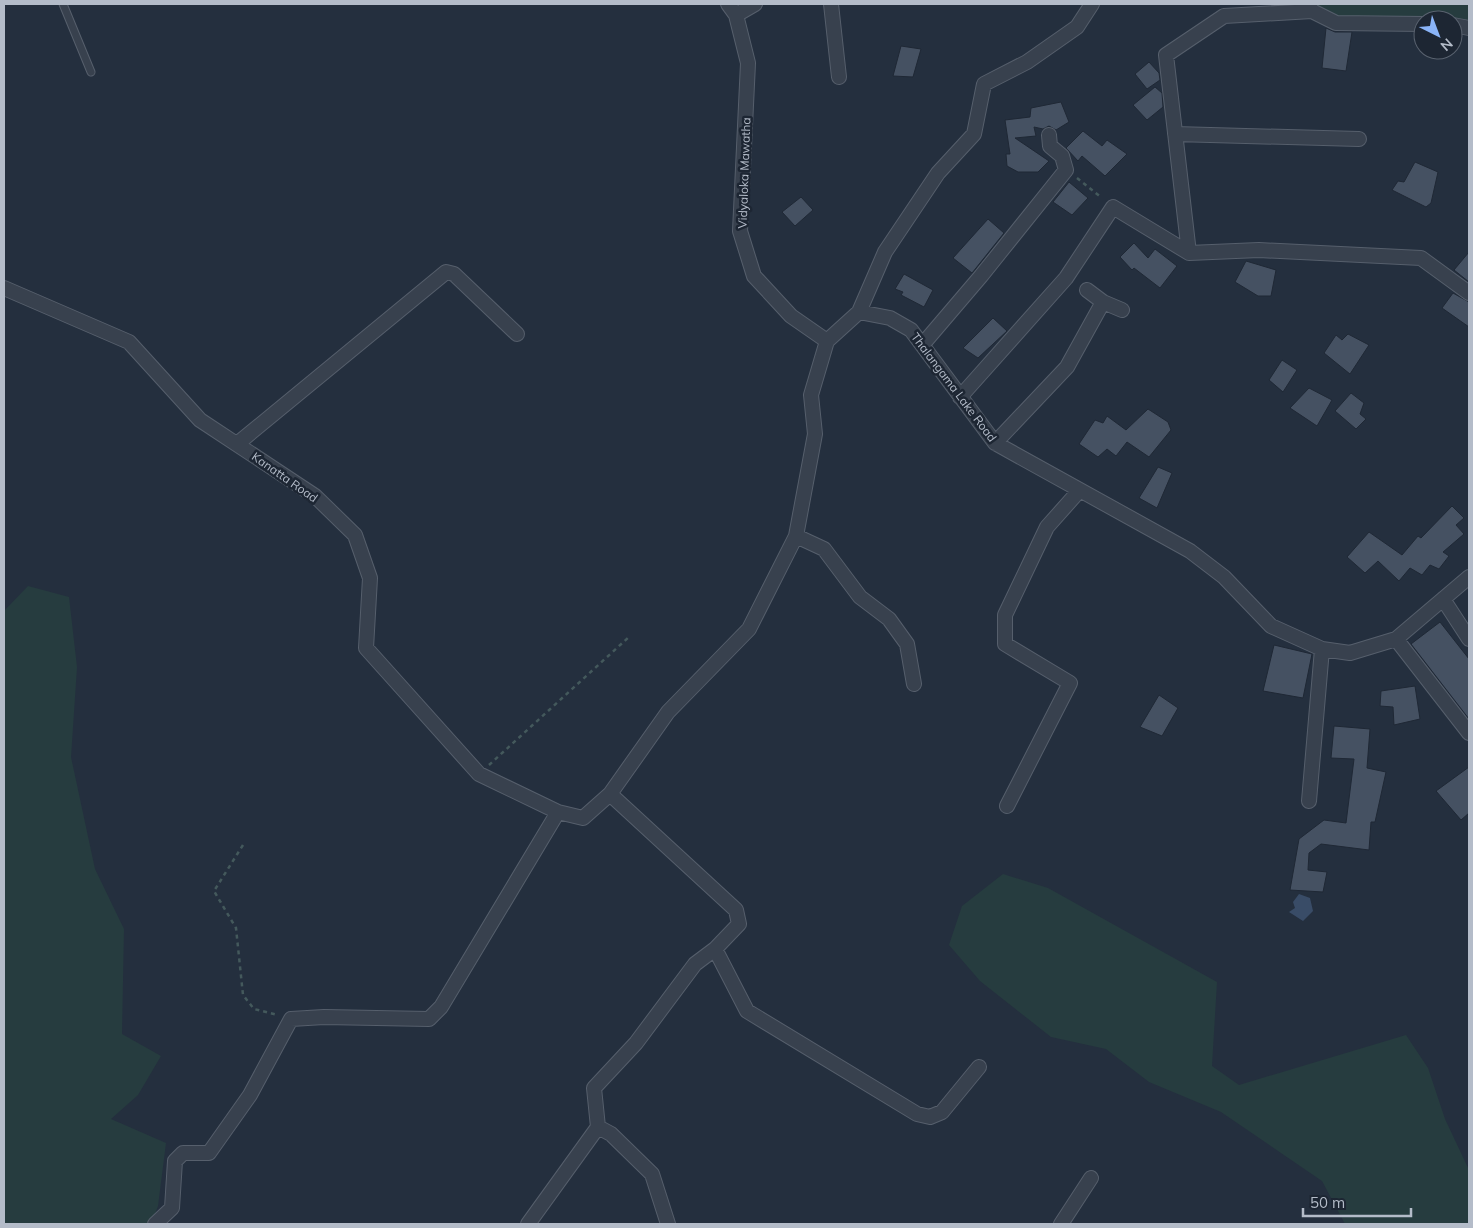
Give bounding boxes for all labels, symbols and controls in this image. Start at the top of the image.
north arrow [1413,10,1463,60]
text: N [1437,34,1457,55]
street label: Vidyaloka Mawatha [735,117,753,229]
street label: Thalangama Lake Road [908,329,1000,445]
street label: Kanatta Road [249,449,321,505]
scale bar [1303,1186,1410,1218]
text: 50 m [1310,1193,1345,1212]

